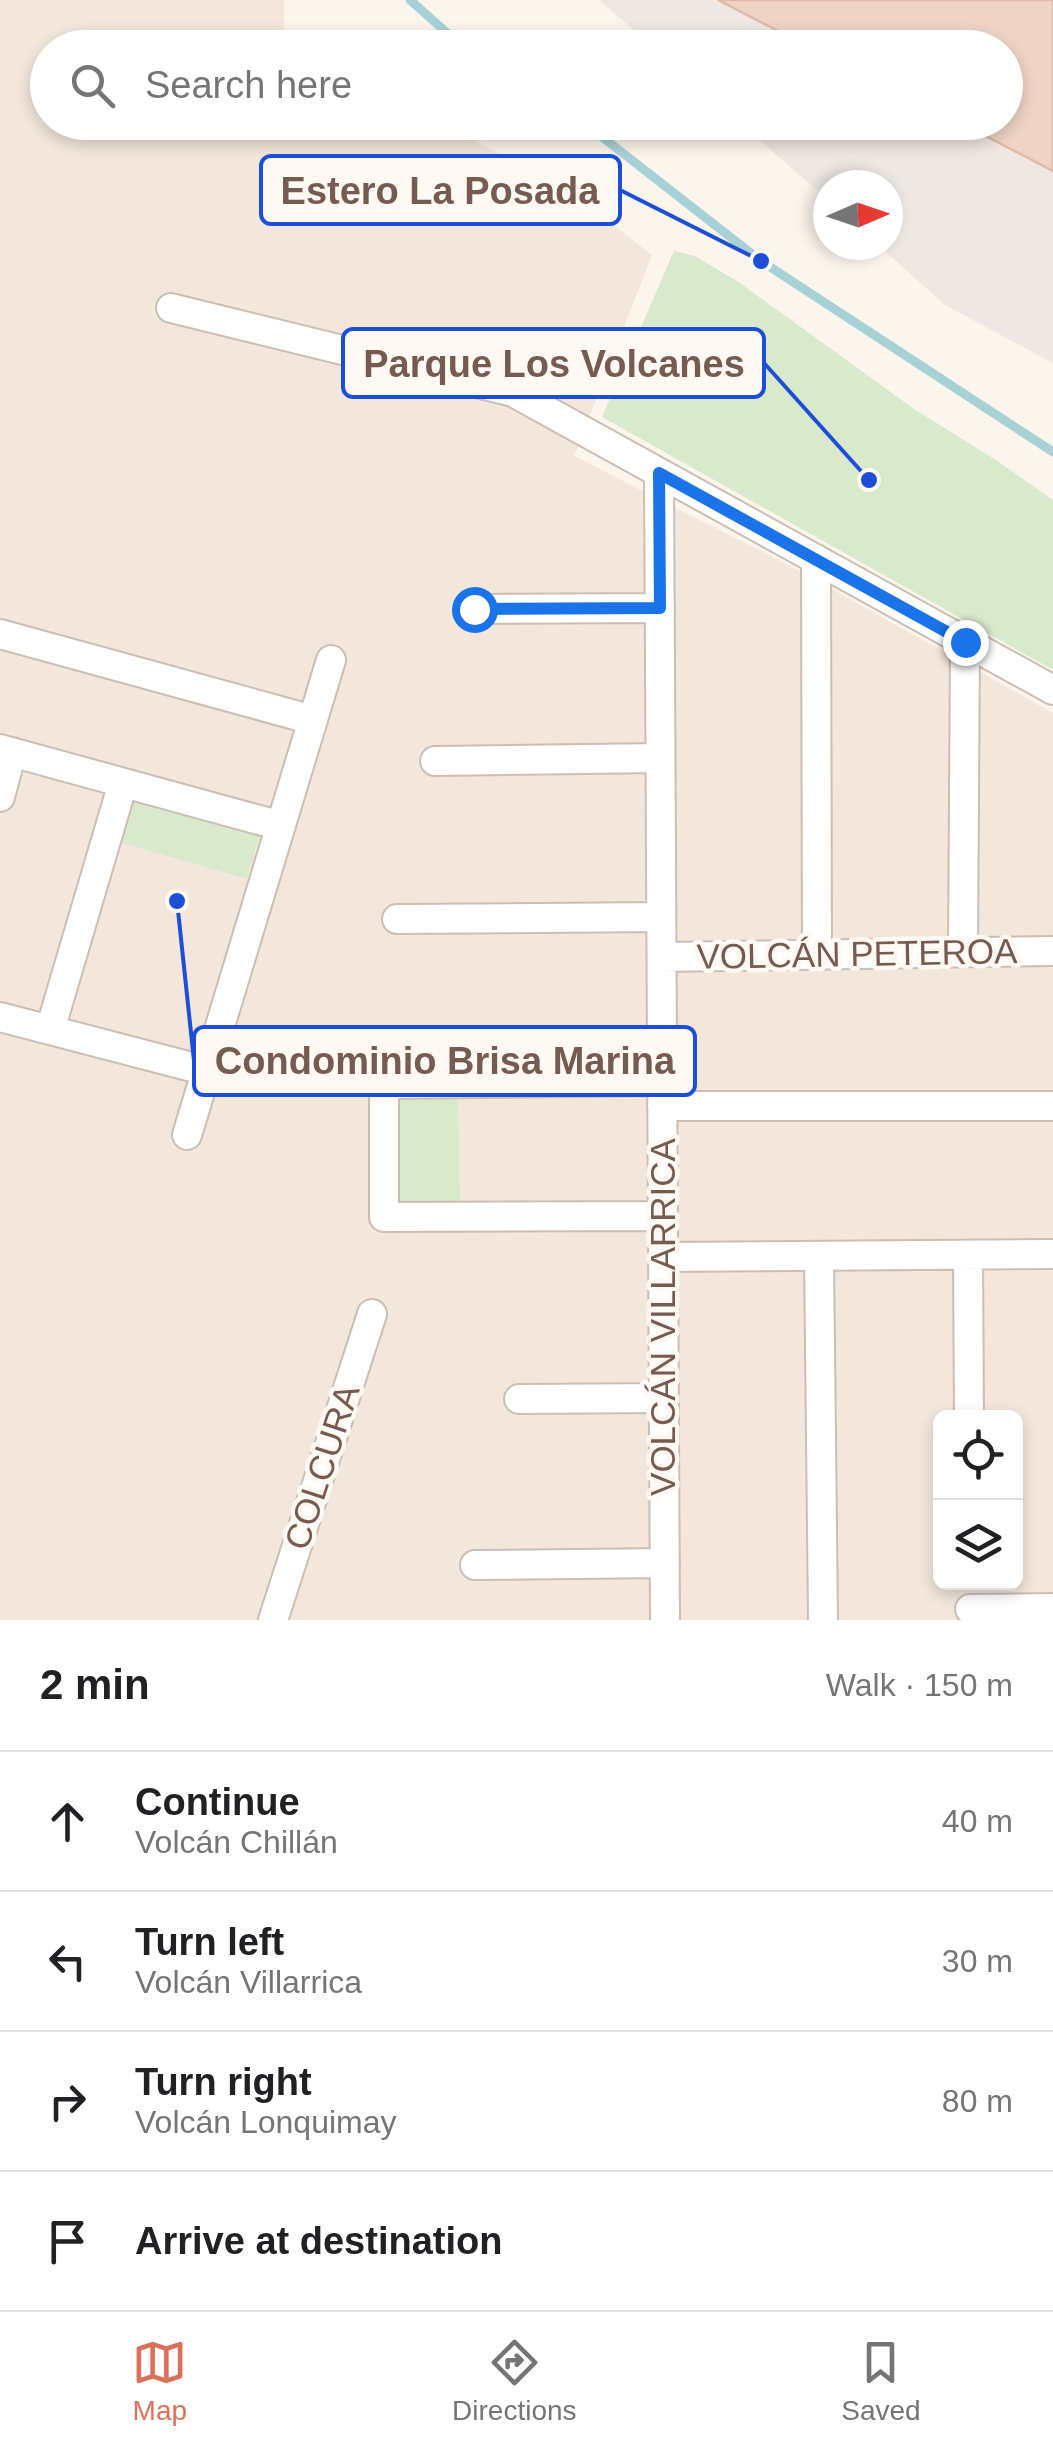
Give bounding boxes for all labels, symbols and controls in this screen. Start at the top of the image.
search box [30,30,1023,140]
icon: search [65,58,120,113]
text: Search here [145,64,352,106]
callout: Estero La Posada [261,156,620,224]
text: Estero La Posada [281,170,600,212]
north arrow [813,170,903,260]
callout: Parque Los Volcanes [343,329,764,397]
text: Parque Los Volcanes [363,343,745,385]
route start [452,587,498,633]
route end [943,620,989,666]
street label: VOLCÁN PETEROA [696,931,1018,976]
callout: Condominio Brisa Marina [194,1027,695,1095]
text: Condominio Brisa Marina [215,1040,676,1082]
street label: VOLCÁN VILLARRICA [643,1137,682,1496]
street label: COLCURA [277,1379,367,1554]
map controls [933,1410,1023,1590]
button: locate [933,1410,1023,1500]
button: layers [933,1500,1023,1590]
text: 2 min [40,1661,150,1708]
text: Walk · 150 m [826,1667,1013,1703]
text: Continue [135,1781,300,1823]
icon: ahead [40,1794,95,1849]
text: 40 m [942,1803,1013,1839]
text: Volcán Chillán [135,1824,338,1860]
text: Turn left [135,1921,284,1963]
icon: left [40,1934,95,1989]
text: 30 m [942,1943,1013,1979]
text: Volcán Villarrica [135,1964,362,2000]
text: Turn right [135,2061,312,2103]
icon: right [40,2074,95,2129]
text: 80 m [942,2083,1013,2119]
text: Volcán Lonquimay [135,2104,397,2140]
icon: arrive [40,2214,95,2269]
text: Arrive at destination [135,2220,502,2262]
tab: Map [132,2335,187,2427]
tab: Directions [452,2335,577,2427]
tab: Saved [841,2335,921,2427]

